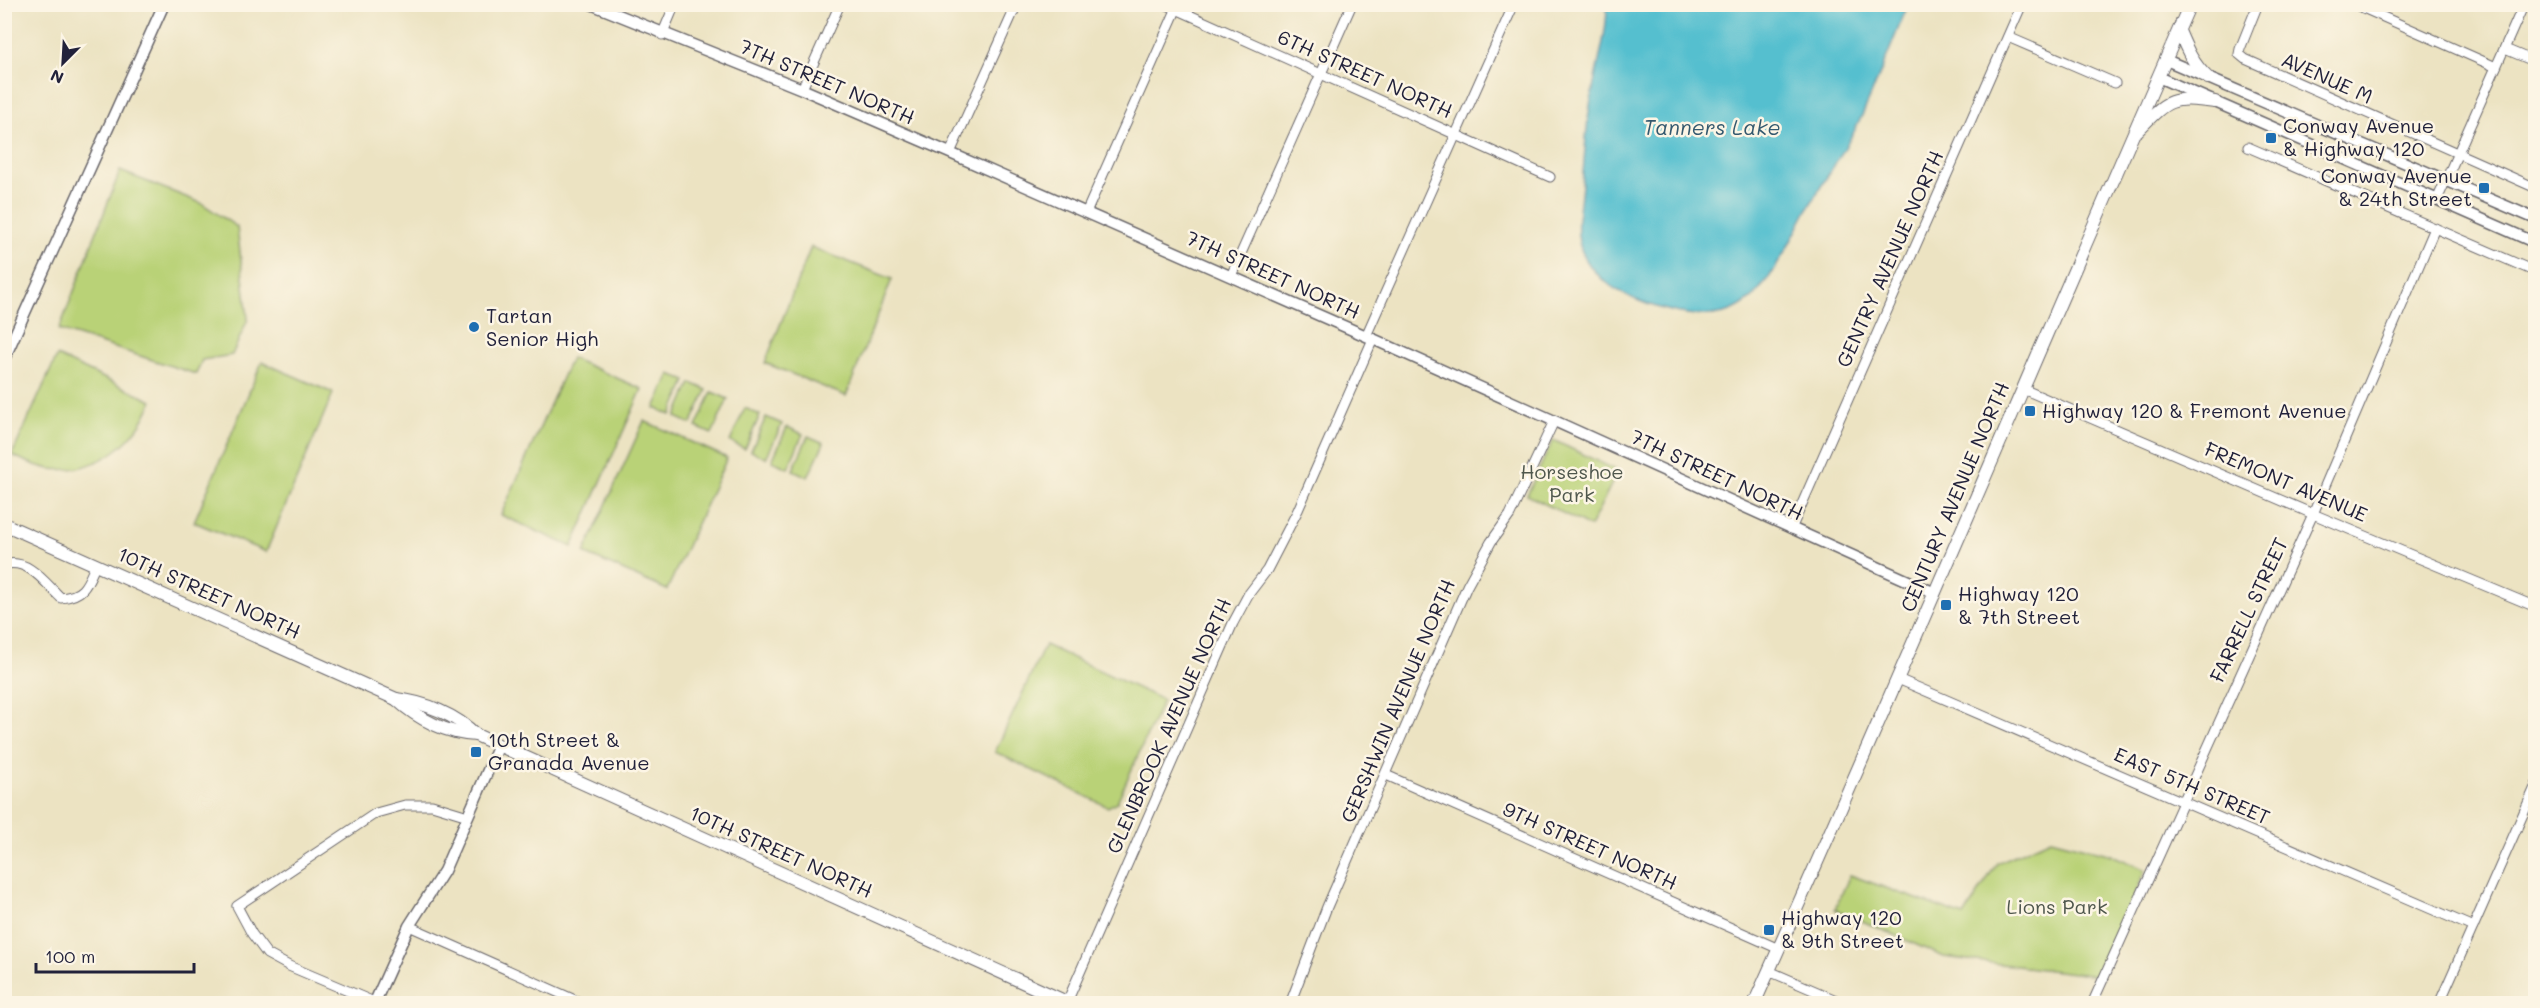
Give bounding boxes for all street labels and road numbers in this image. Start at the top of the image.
street label: 6TH STREET NORTH [1274,23,1457,123]
street label: 7TH STREET NORTH [736,32,919,130]
street label: AVENUE M [2278,45,2377,109]
street label: GENTRY AVENUE NORTH [1830,146,1949,371]
street label: 7TH STREET NORTH [1183,224,1364,324]
street label: CENTURY AVENUE NORTH [1894,378,2014,615]
street label: 7TH STREET NORTH [1627,423,1808,525]
street label: FREMONT AVENUE [2201,435,2372,527]
street label: FARRELL STREET [2203,533,2293,686]
street label: 10TH STREET NORTH [114,540,305,644]
street label: GERSHWIN AVENUE NORTH [1334,575,1460,826]
street label: GLENBROOK AVENUE NORTH [1100,594,1236,857]
street label: EAST 5TH STREET [2111,741,2274,830]
street label: 9TH STREET NORTH [1499,795,1682,895]
street label: 10TH STREET NORTH [686,799,877,903]

